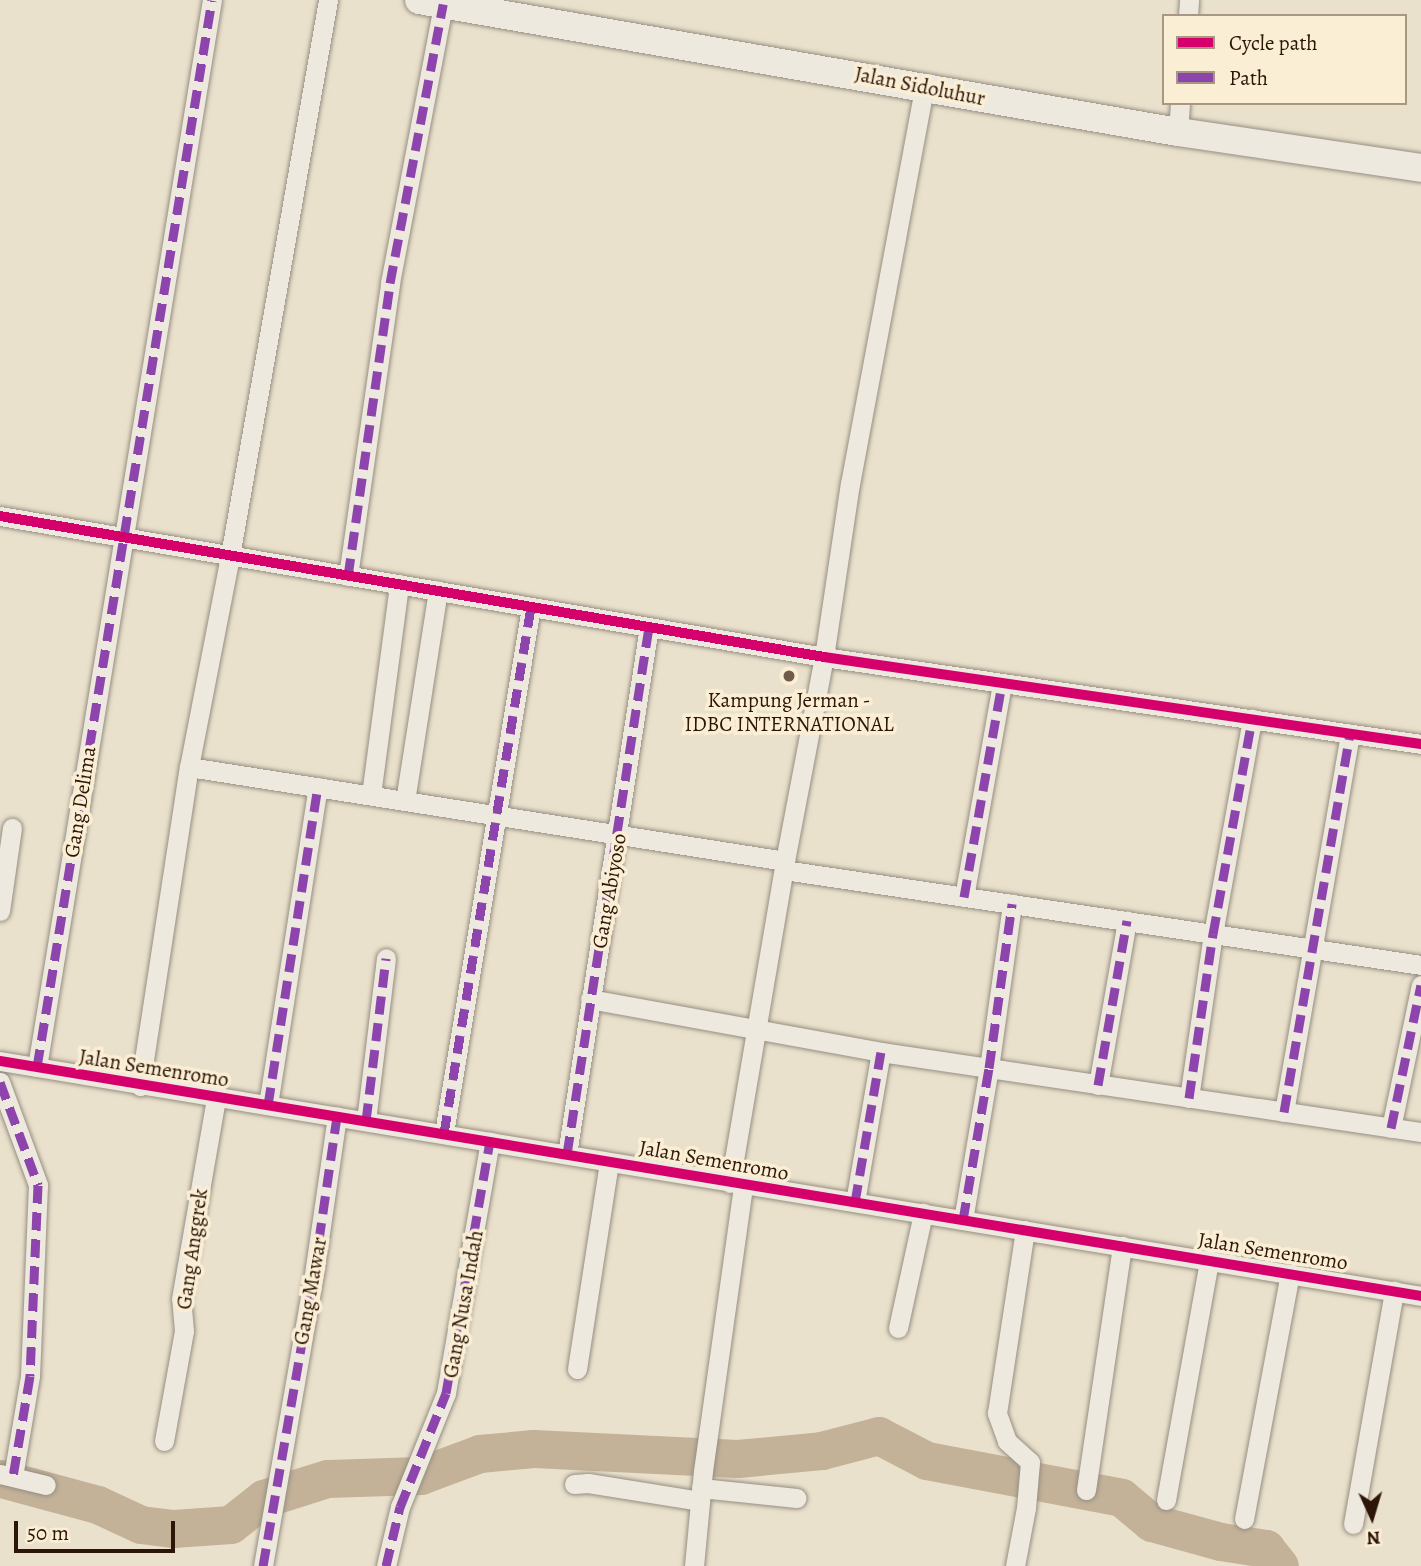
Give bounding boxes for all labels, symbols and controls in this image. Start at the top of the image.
legend [1162,14,1407,105]
text: Cycle path [1229,29,1318,57]
street label: Jalan Sidoluhur [853,61,987,111]
text: Path [1229,64,1268,92]
marker: Kampung Jerman - IDBC INTERNATIONAL [781,668,797,684]
place label: Kampung Jerman - IDBC INTERNATIONAL [684,687,894,737]
street label: Gang Delima [59,745,101,859]
street label: Gang Abiyoso [586,831,632,951]
street label: Jalan Semenromo [77,1044,231,1092]
street label: Jalan Semenromo [637,1134,791,1186]
street label: Gang Anggrek [171,1187,213,1311]
street label: Jalan Semenromo [1196,1227,1350,1275]
street label: Gang Nusa Indah [438,1228,488,1380]
street label: Gang Mawar [288,1235,332,1347]
north arrow [1337,1482,1407,1552]
scale bar [18,1506,178,1550]
text: 50 m [27,1519,69,1547]
text: N [1366,1524,1381,1551]

